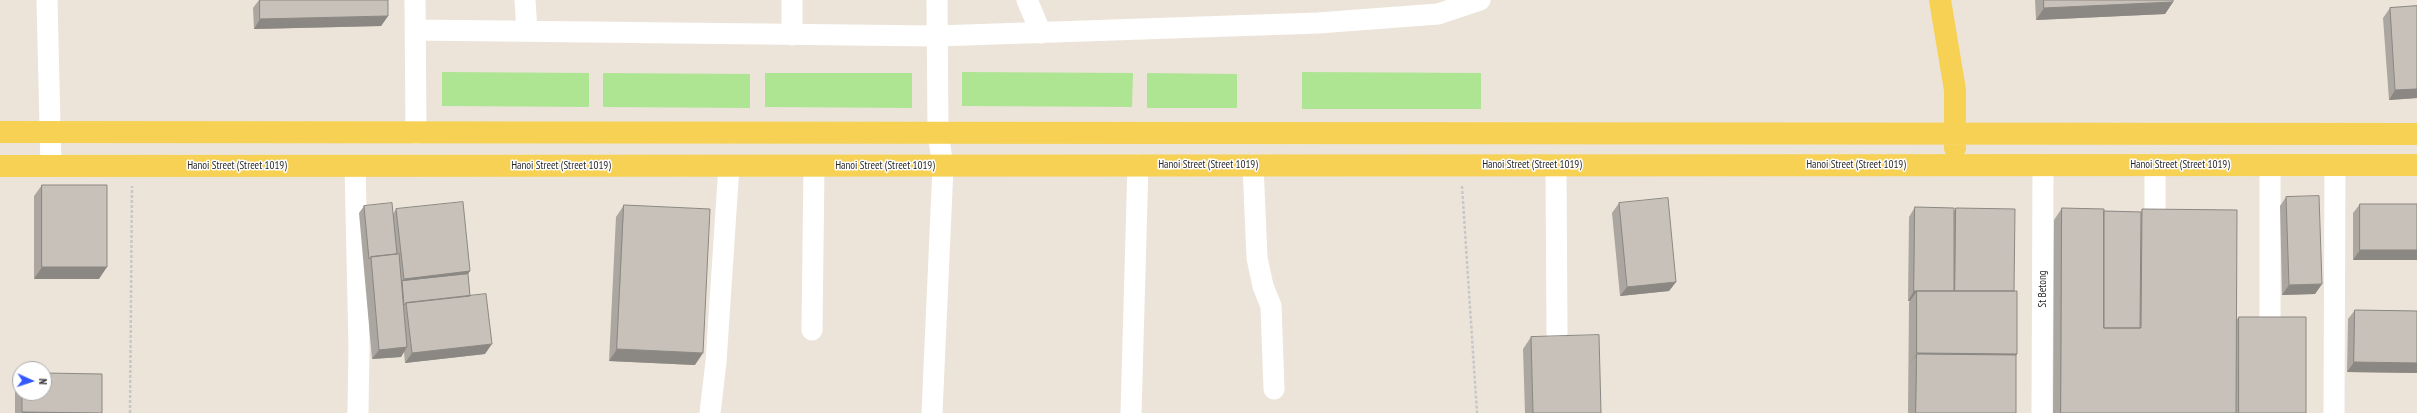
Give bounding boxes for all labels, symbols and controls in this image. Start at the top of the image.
street label: Hanoi Street (Street 1019) [1158,158,1258,172]
street label: Hanoi Street (Street 1019) [1482,158,1582,172]
street label: Hanoi Street (Street 1019) [1806,158,1906,172]
street label: Hanoi Street (Street 1019) [2130,158,2230,172]
street label: Hanoi Street (Street 1019) [187,159,287,173]
street label: Hanoi Street (Street 1019) [511,159,611,173]
street label: Hanoi Street (Street 1019) [835,159,935,173]
street label: St Betong [2036,270,2050,308]
north arrow [12,361,52,401]
text: N [36,378,50,385]

